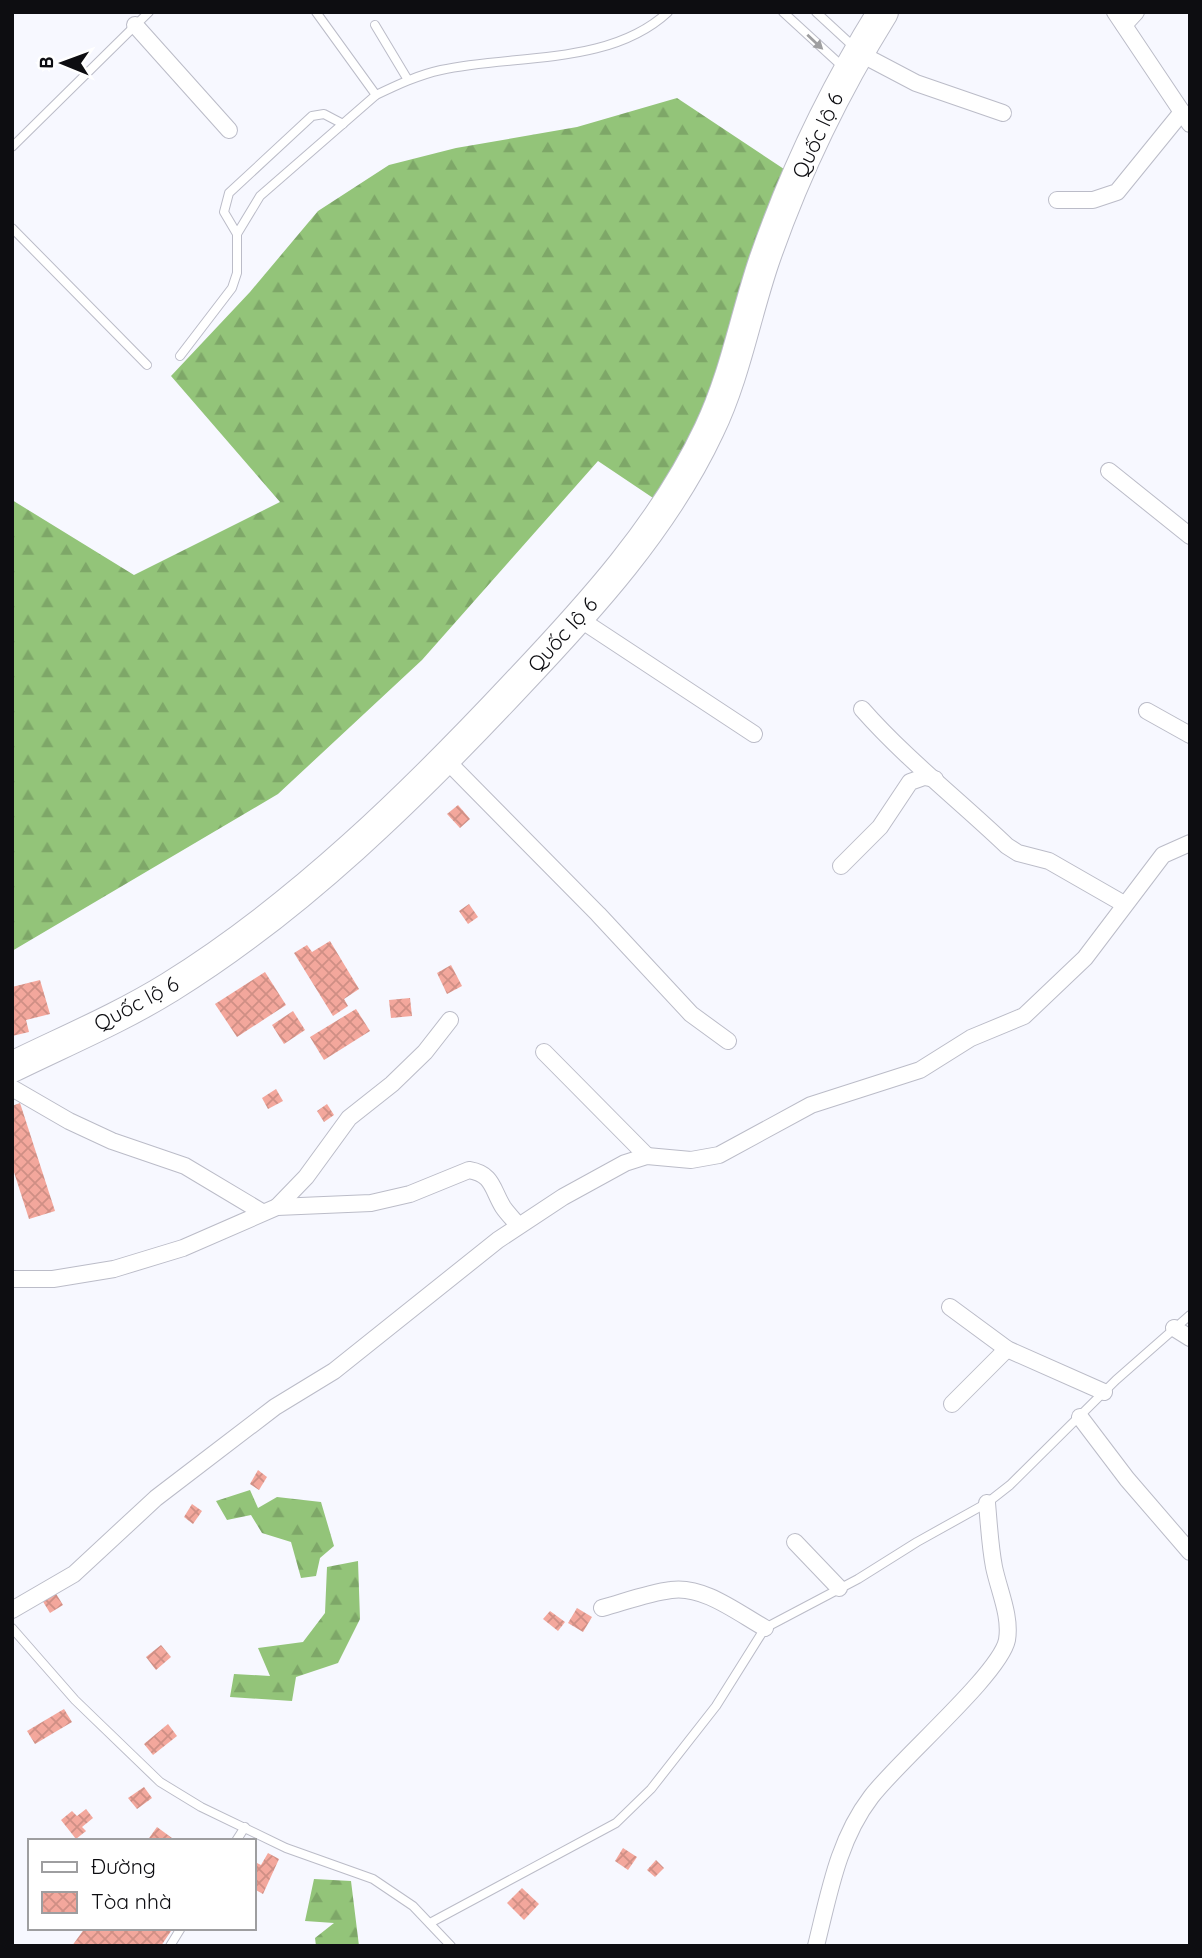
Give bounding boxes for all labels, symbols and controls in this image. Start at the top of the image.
north arrow [28,28,98,98]
one-way arrow [806,34,824,50]
text: B [34,56,58,69]
street label: Quốc lộ 6 [786,88,848,182]
street label: Quốc lộ 6 [522,591,602,677]
street label: Quốc lộ 6 [89,970,183,1036]
legend [28,1839,256,1930]
text: Đường [91,1853,156,1879]
text: Tòa nhà [91,1888,172,1914]

